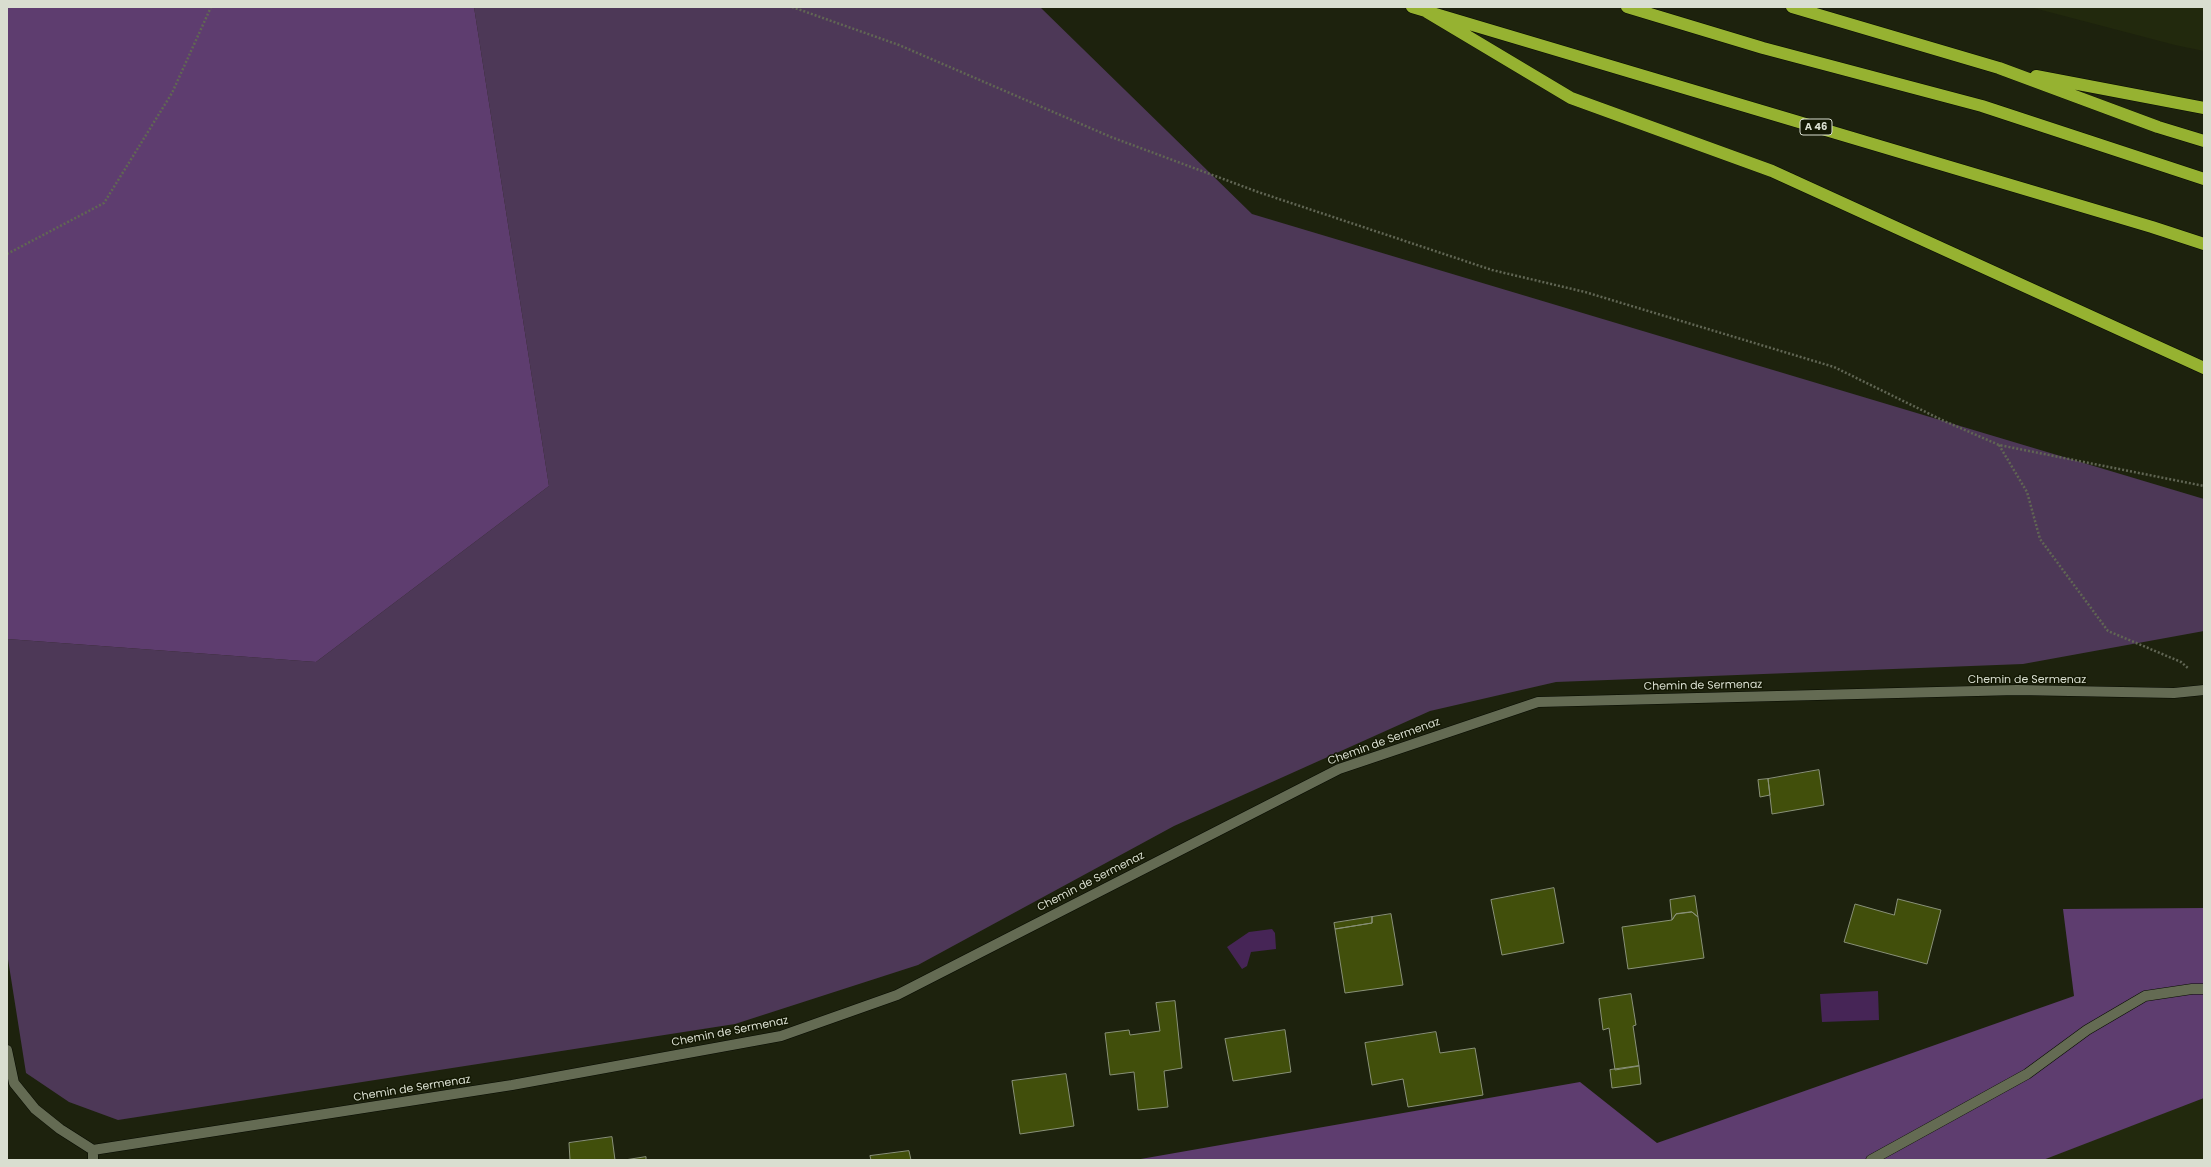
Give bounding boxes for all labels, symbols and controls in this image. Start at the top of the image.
road number: A 46 [1800,119,1832,135]
street label: Chemin de Sermenaz [1968,673,2086,687]
street label: Chemin de Sermenaz [1644,678,1762,694]
street label: Chemin de Sermenaz [1326,716,1442,768]
street label: Chemin de Sermenaz [1035,849,1147,915]
street label: Chemin de Sermenaz [671,1014,789,1050]
street label: Chemin de Sermenaz [352,1073,472,1105]

